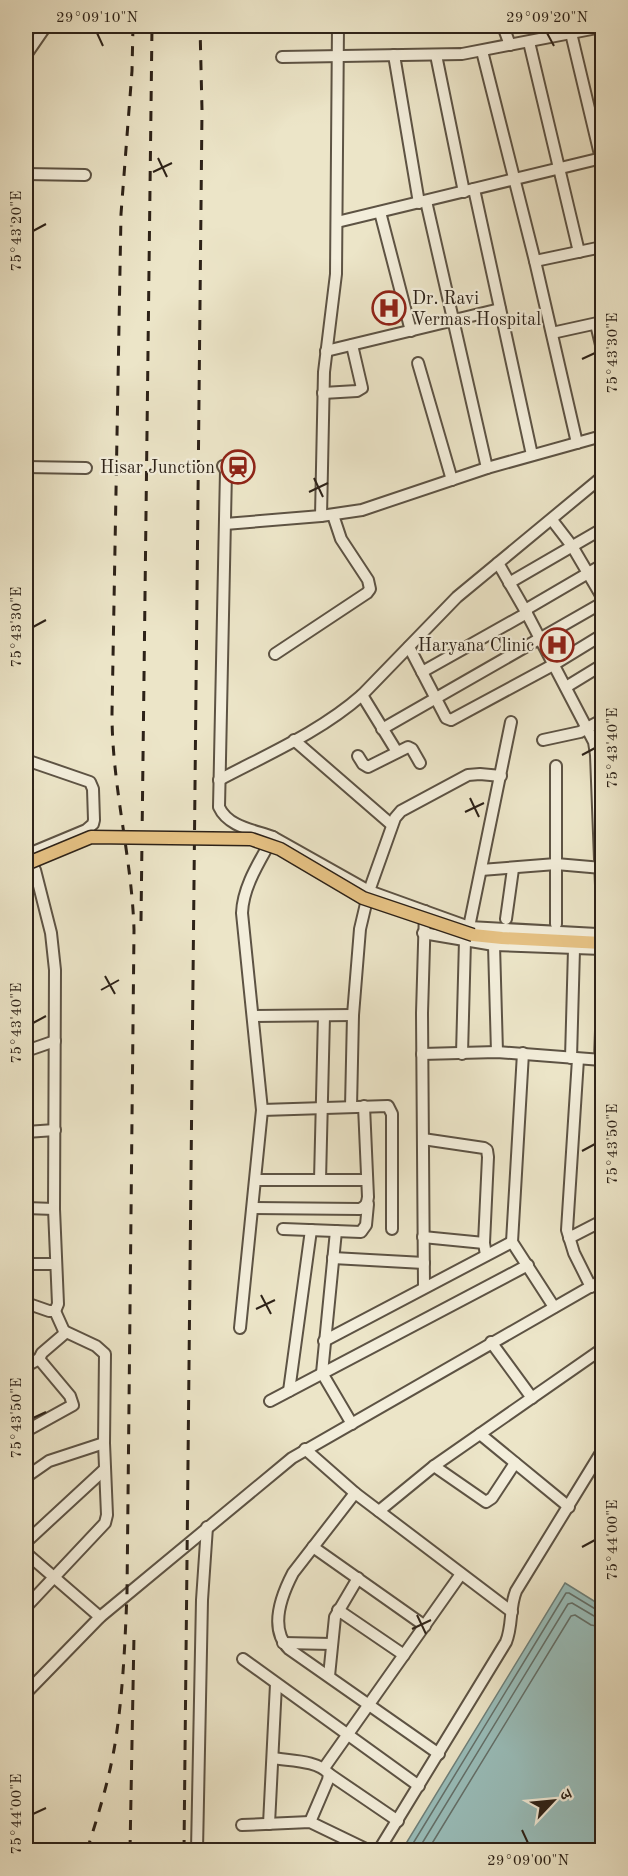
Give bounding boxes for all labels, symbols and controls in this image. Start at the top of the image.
text: 29°09'10"N [56,11,138,26]
text: 29°09'20"N [506,11,588,26]
text: 75°43'20"E [10,191,25,271]
hospital icon: Dr. Ravi Vermas Hospital [371,290,407,326]
place label: Dr. Ravi Vermas Hospital [412,290,541,329]
text: 75°43'30"E [606,313,621,393]
station icon: Hisar Junction [220,449,256,485]
place label: Hisar Junction [100,459,215,477]
text: 75°43'30"E [10,587,25,667]
hospital icon: Haryana Clinic [539,627,575,663]
place label: Haryana Clinic [418,637,534,655]
text: 75°43'40"E [606,708,621,788]
text: 75°43'40"E [10,983,25,1063]
text: 75°43'50"E [606,1104,621,1184]
text: 75°43'50"E [10,1378,25,1458]
text: 75°44'00"E [606,1500,621,1580]
north arrow [523,1771,583,1831]
text: 75°44'00"E [10,1774,25,1854]
text: उ [555,1787,574,1804]
text: 29°09'00"N [487,1854,569,1869]

